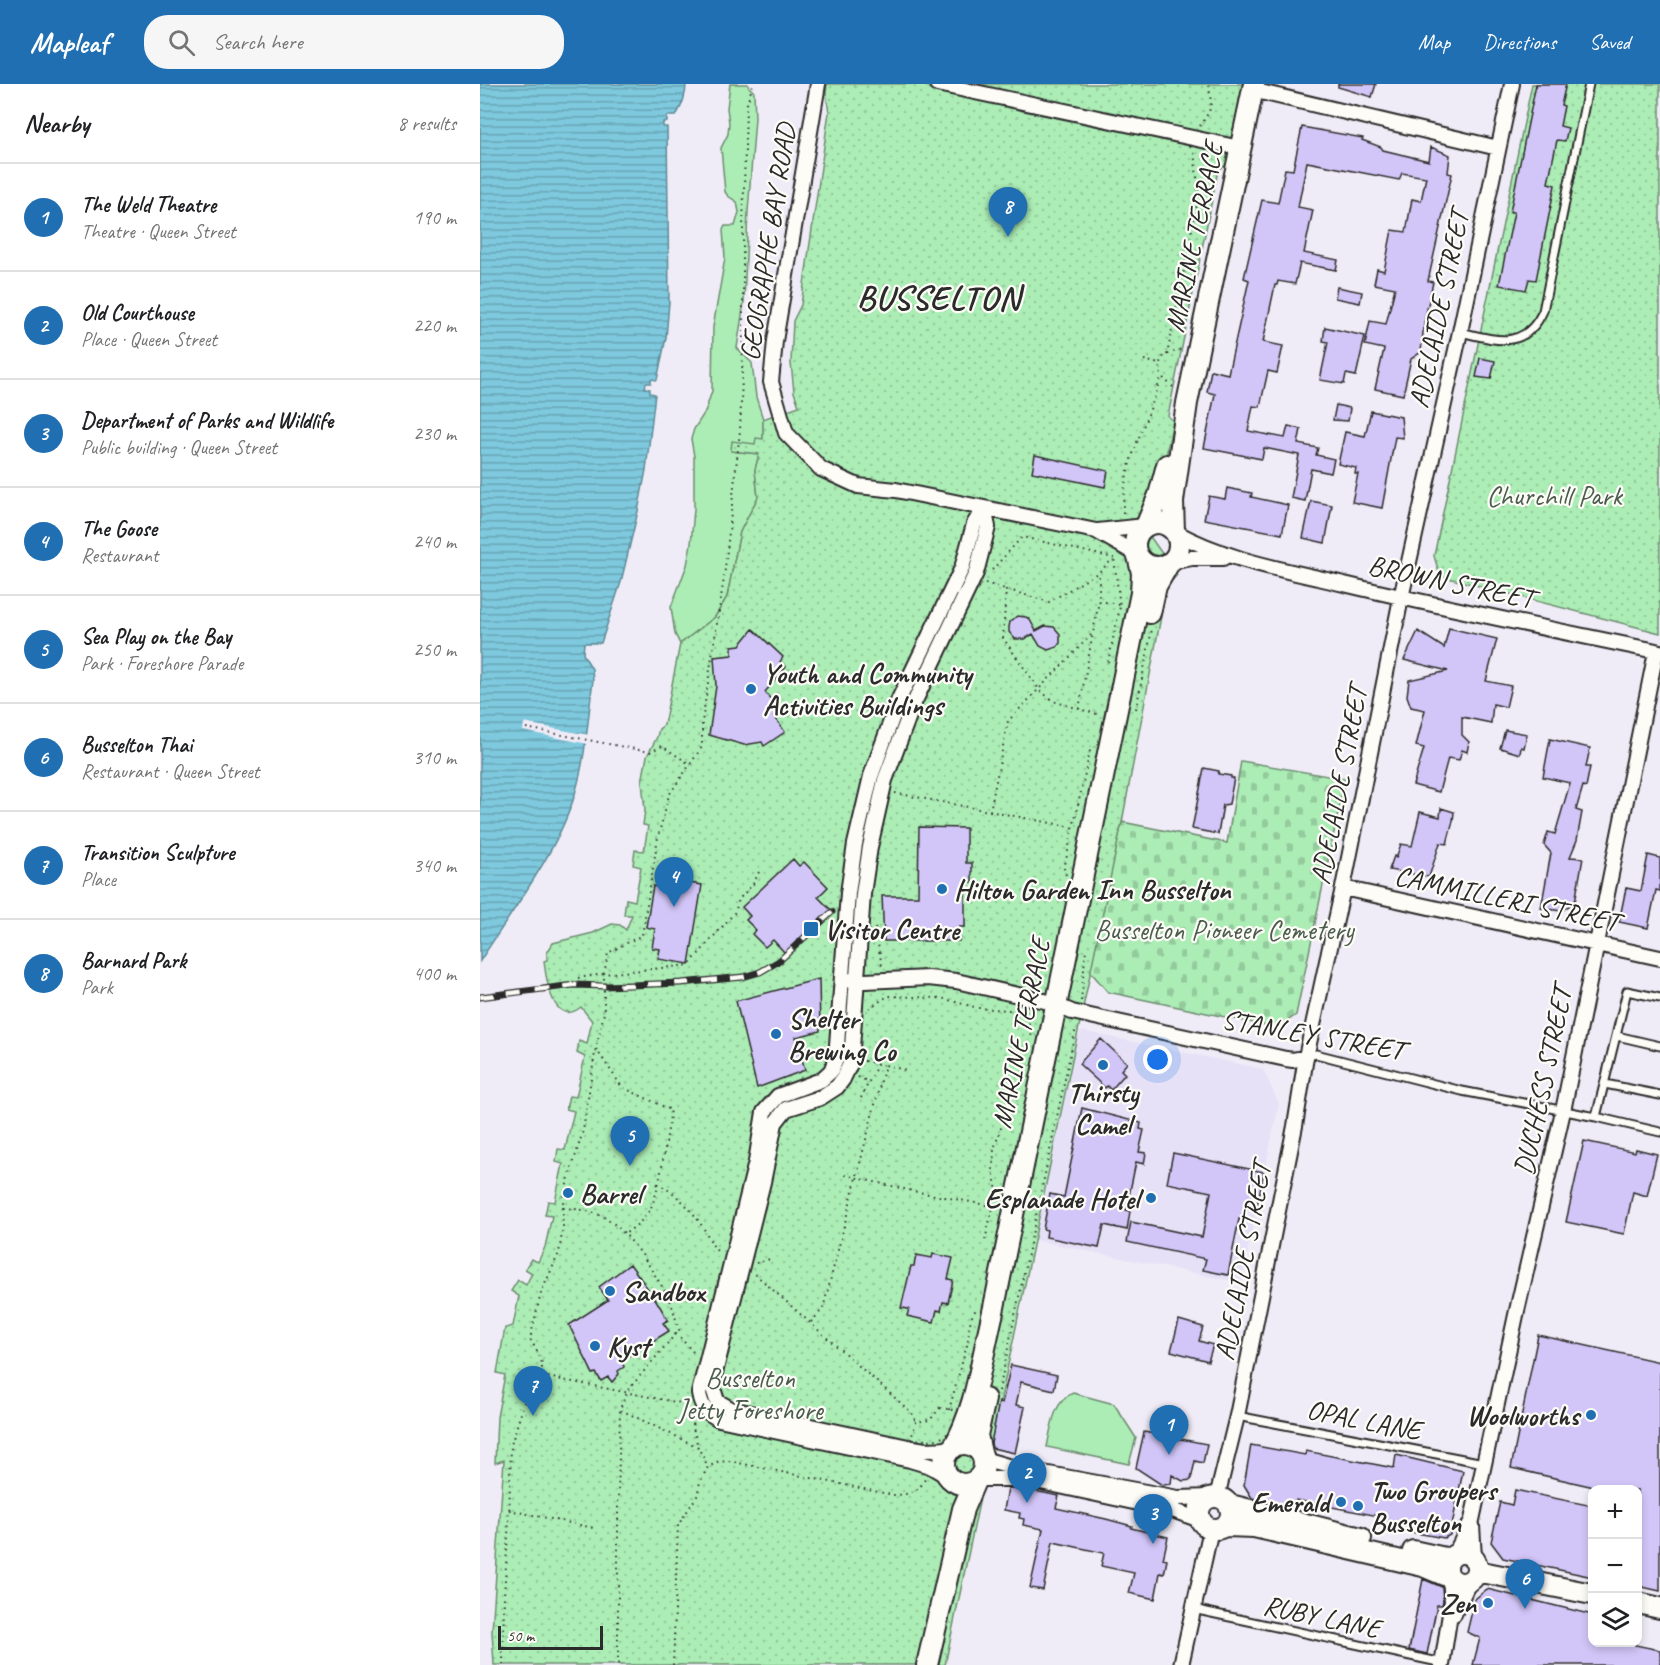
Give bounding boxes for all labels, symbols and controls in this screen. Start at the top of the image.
search box [144,15,564,69]
text: Mapleaf [30,25,108,60]
icon: search [165,26,198,59]
text: Search here [213,28,303,56]
text: Map [1418,29,1450,55]
text: Directions [1483,29,1556,55]
text: Saved [1589,29,1630,55]
text: Nearby [24,107,89,140]
text: 8 results [397,111,456,136]
street label: GEOGRAPHE BAY ROAD [731,118,804,363]
street label: MARINE TERRACE [1156,135,1231,335]
pin: 8 [988,188,1028,237]
text: The Weld Theatre [81,191,216,219]
street label: ADELAIDE STREET [1400,201,1478,411]
text: 1 [39,205,48,230]
text: 190 m [413,205,456,230]
text: Theatre · Queen Street [81,219,236,244]
district label: BUSSELTON [857,276,1026,319]
text: Old Courthouse [81,299,194,327]
text: 2 [39,313,48,338]
text: 220 m [413,313,456,338]
text: Place · Queen Street [81,327,217,352]
text: Department of Parks and Wildlife [81,407,333,435]
text: 3 [39,421,48,446]
text: 230 m [413,421,456,446]
text: Public building · Queen Street [81,435,277,460]
park label: Churchill Park [1486,478,1623,513]
text: The Goose [81,515,157,543]
text: 4 [39,529,48,554]
text: 240 m [413,529,456,554]
text: Restaurant [81,543,158,568]
street label: BROWN STREET [1365,547,1544,618]
text: Sea Play on the Bay [81,623,231,651]
text: 5 [39,637,48,662]
text: 250 m [413,637,456,662]
text: Park · Foreshore Parade [81,651,243,676]
place label: Youth and Community Activities Buildings [763,656,975,723]
street label: ADELAIDE STREET [1302,677,1376,887]
marker: Youth and Community Activities Buildings [744,682,758,696]
text: Busselton Thai [81,731,192,759]
text: 6 [39,745,48,770]
text: 310 m [413,745,456,770]
text: Restaurant · Queen Street [81,759,259,784]
text: Transition Sculpture [81,839,234,867]
text: 7 [39,853,48,878]
text: 340 m [413,853,456,878]
pin: 4 [654,858,694,907]
street label: CAMMILLERI STREET [1392,858,1628,941]
text: Place [81,867,116,892]
place label: Hilton Garden Inn Busselton [954,872,1232,907]
marker: Hilton Garden Inn Busselton [935,882,949,896]
place label: Visitor Centre [824,912,962,947]
park label: Busselton Pioneer Cemetery [1095,912,1356,947]
marker: Visitor Centre [802,920,820,938]
street label: MARINE TERRACE [983,931,1058,1131]
text: Barnard Park [81,947,186,975]
text: 8 [39,961,48,986]
text: 400 m [413,961,456,986]
text: Park [81,975,113,1000]
street label: DUCHESS STREET [1506,977,1581,1178]
place label: Shelter Brewing Co [788,1001,897,1068]
street label: STANLEY STREET [1219,1001,1414,1069]
marker: Shelter Brewing Co [769,1027,783,1041]
your location [1143,1045,1172,1074]
marker: Thirsty Camel [1096,1058,1110,1072]
place label: Thirsty Camel [1068,1075,1141,1142]
pin: 5 [610,1116,650,1166]
street label: ADELAIDE STREET [1206,1153,1280,1363]
place label: Barrel [580,1176,647,1211]
place label: Esplanade Hotel [985,1181,1145,1216]
marker: Barrel [561,1186,575,1200]
marker: Esplanade Hotel [1144,1191,1158,1205]
place label: Sandbox [622,1274,707,1309]
marker: Sandbox [603,1284,617,1298]
place label: Kyst [607,1329,654,1364]
marker: Kyst [588,1339,602,1353]
park label: Busselton Jetty Foreshore [675,1360,824,1427]
pin: 7 [514,1366,552,1416]
street label: OPAL LANE [1304,1391,1427,1448]
place label: Woolworths [1467,1398,1582,1433]
pin: 1 [1150,1406,1188,1455]
marker: Woolworths [1584,1408,1598,1422]
pin: 2 [1008,1454,1046,1503]
place label: Two Groupers Busselton [1370,1473,1499,1540]
place label: Emerald [1251,1485,1334,1520]
map controls [1588,1485,1642,1647]
button: + [1588,1485,1642,1539]
pin: 3 [1134,1494,1172,1544]
marker: Emerald [1334,1495,1348,1509]
marker: Two Groupers Busselton [1351,1499,1365,1513]
button: − [1588,1539,1642,1593]
pin: 6 [1506,1560,1544,1609]
place label: Zen [1440,1586,1477,1621]
street label: RUBY LANE [1260,1587,1387,1647]
button: layers [1588,1593,1642,1647]
marker: Zen [1481,1596,1495,1610]
scale bar [498,1623,603,1650]
text: 50 m [507,1626,534,1646]

